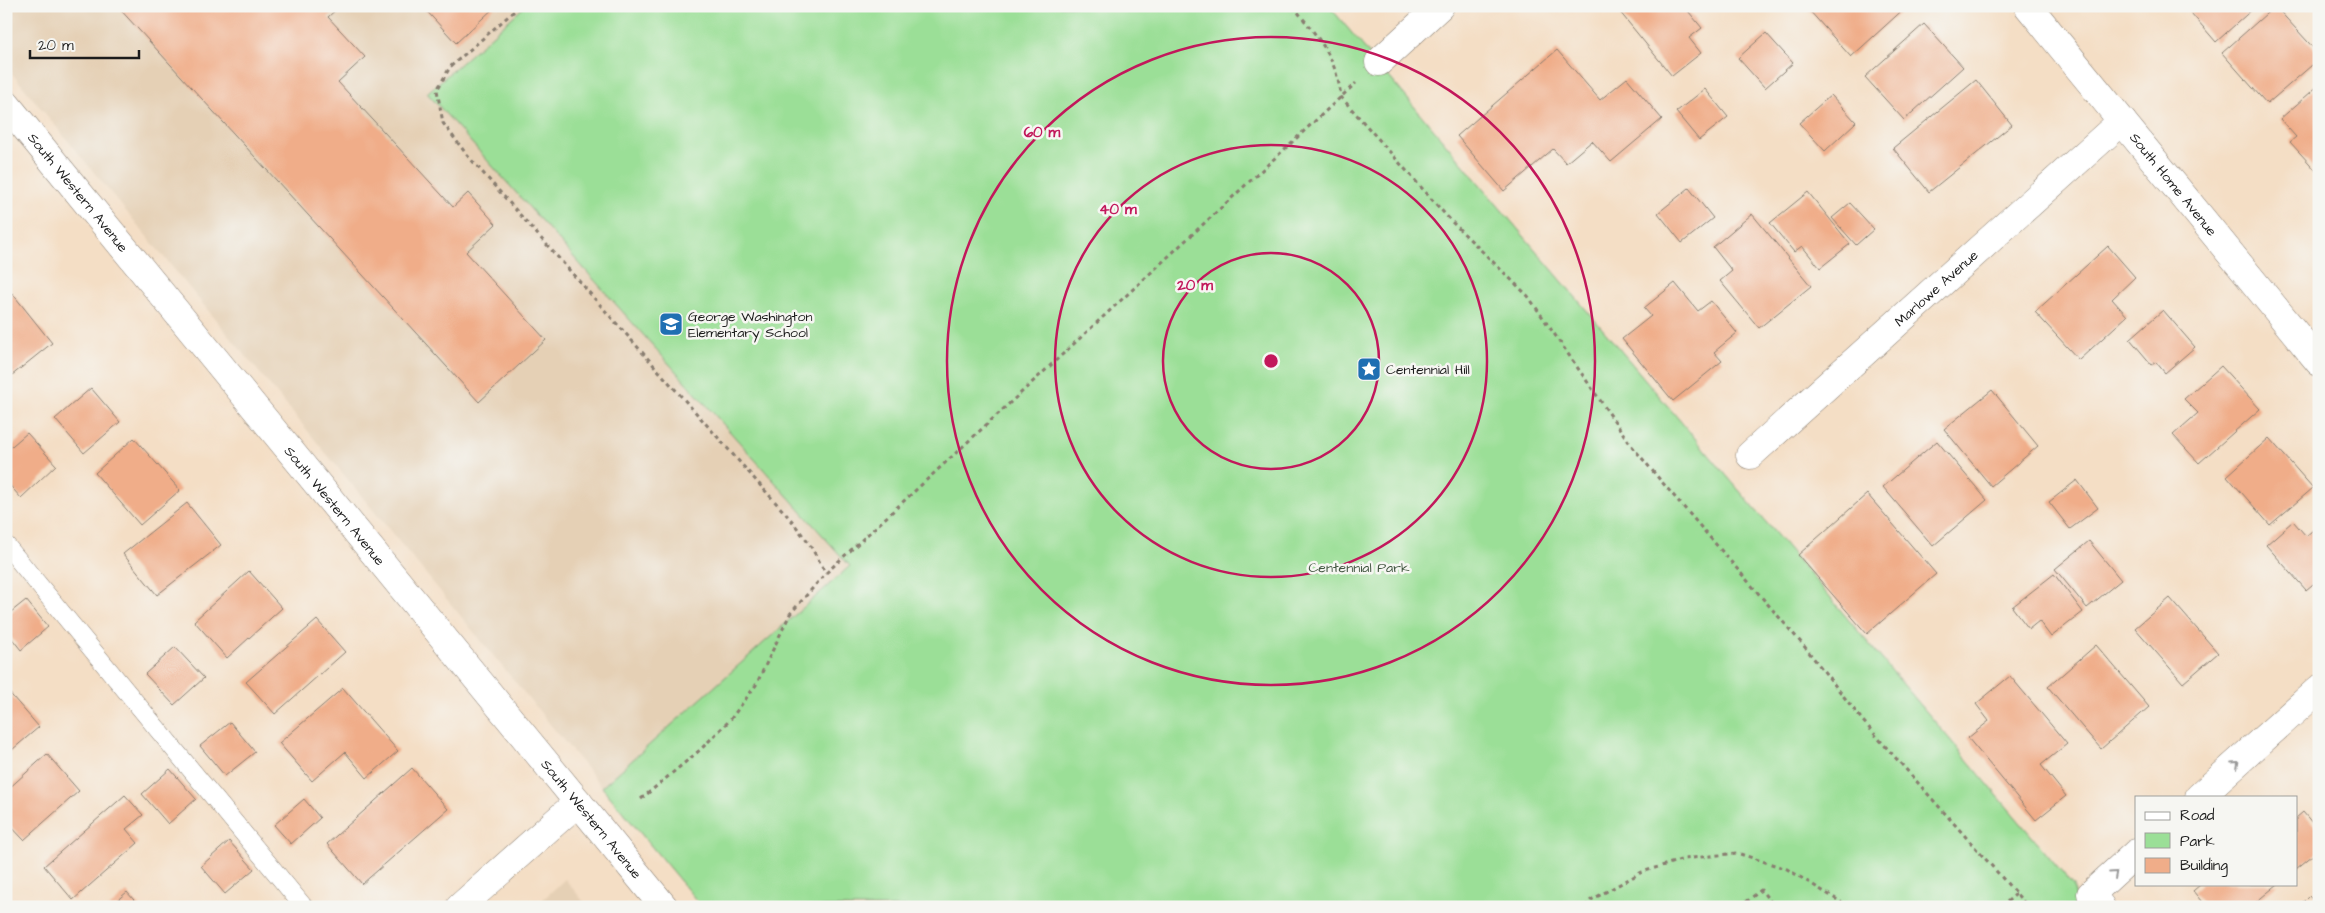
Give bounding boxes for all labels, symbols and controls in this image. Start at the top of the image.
scale bar [30,28,139,60]
text: 20 m [38,35,74,56]
text: 60 m [1024,122,1061,143]
street label: South Western Avenue [23,129,133,257]
street label: South Home Avenue [2124,129,2221,241]
text: 40 m [1099,199,1137,220]
street label: Marlowe Avenue [1890,245,1983,332]
text: 20 m [1176,275,1213,296]
place label: George Washington Elementary School [688,307,812,343]
school or university icon: George Washington Elementary School [658,311,684,337]
centre of rings [1262,352,1280,370]
place icon: Centennial Hill [1356,356,1382,382]
place label: Centennial Hill [1386,360,1470,380]
street label: South Western Avenue [279,442,389,570]
park label: Centennial Park [1308,558,1410,578]
street label: South Western Avenue [536,755,646,884]
one-way arrow [2230,761,2239,770]
legend [2135,796,2298,886]
text: Road [2180,805,2215,826]
text: Park [2180,831,2215,852]
text: Building [2180,855,2228,877]
one-way arrow [2108,871,2117,880]

